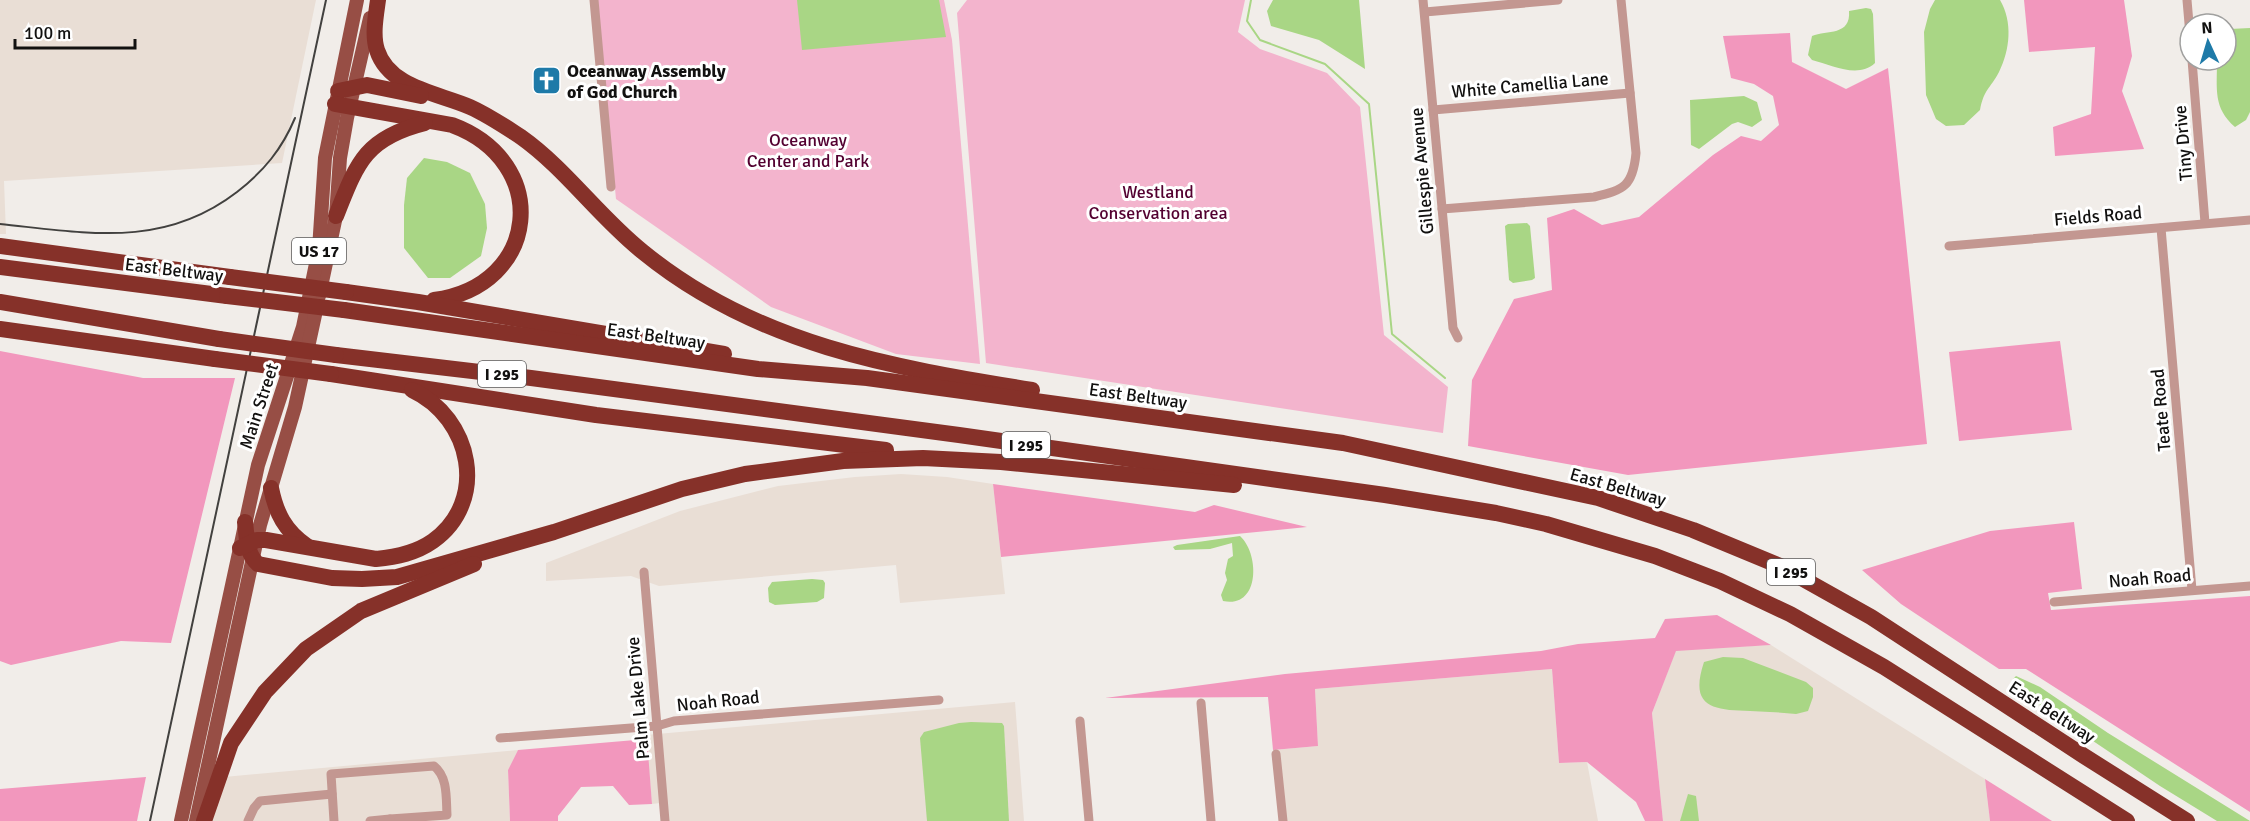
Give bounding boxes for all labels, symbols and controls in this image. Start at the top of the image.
scale bar [15,12,135,50]
north arrow [2178,12,2238,72]
text: N [2201,18,2213,38]
text: 100 m [24,22,71,44]
place label: Oceanway Assembly of God Church [567,60,726,103]
church icon: Oceanway Assembly of God Church [530,65,562,97]
street label: White Camellia Lane [1451,67,1609,103]
street label: Tiny Drive [2169,104,2197,182]
street label: Gillespie Avenue [1405,107,1439,235]
park label: Oceanway Center and Park [747,129,869,172]
park label: Westland Conservation area [1088,181,1228,224]
street label: Fields Road [2053,201,2143,231]
road number: US 17 [292,238,346,264]
street label: East Beltway [124,253,225,287]
street label: East Beltway [606,318,707,354]
street label: Main Street [235,360,283,452]
road number: I 295 [478,361,526,387]
street label: Teate Road [2146,368,2176,452]
street label: East Beltway [1088,378,1189,414]
road number: I 295 [1002,432,1050,458]
street label: East Beltway [1567,463,1669,511]
road number: I 295 [1767,559,1815,585]
street label: Noah Road [2108,563,2192,593]
street label: Palm Lake Drive [622,636,654,760]
street label: East Beltway [2005,676,2100,748]
street label: Noah Road [676,686,760,716]

